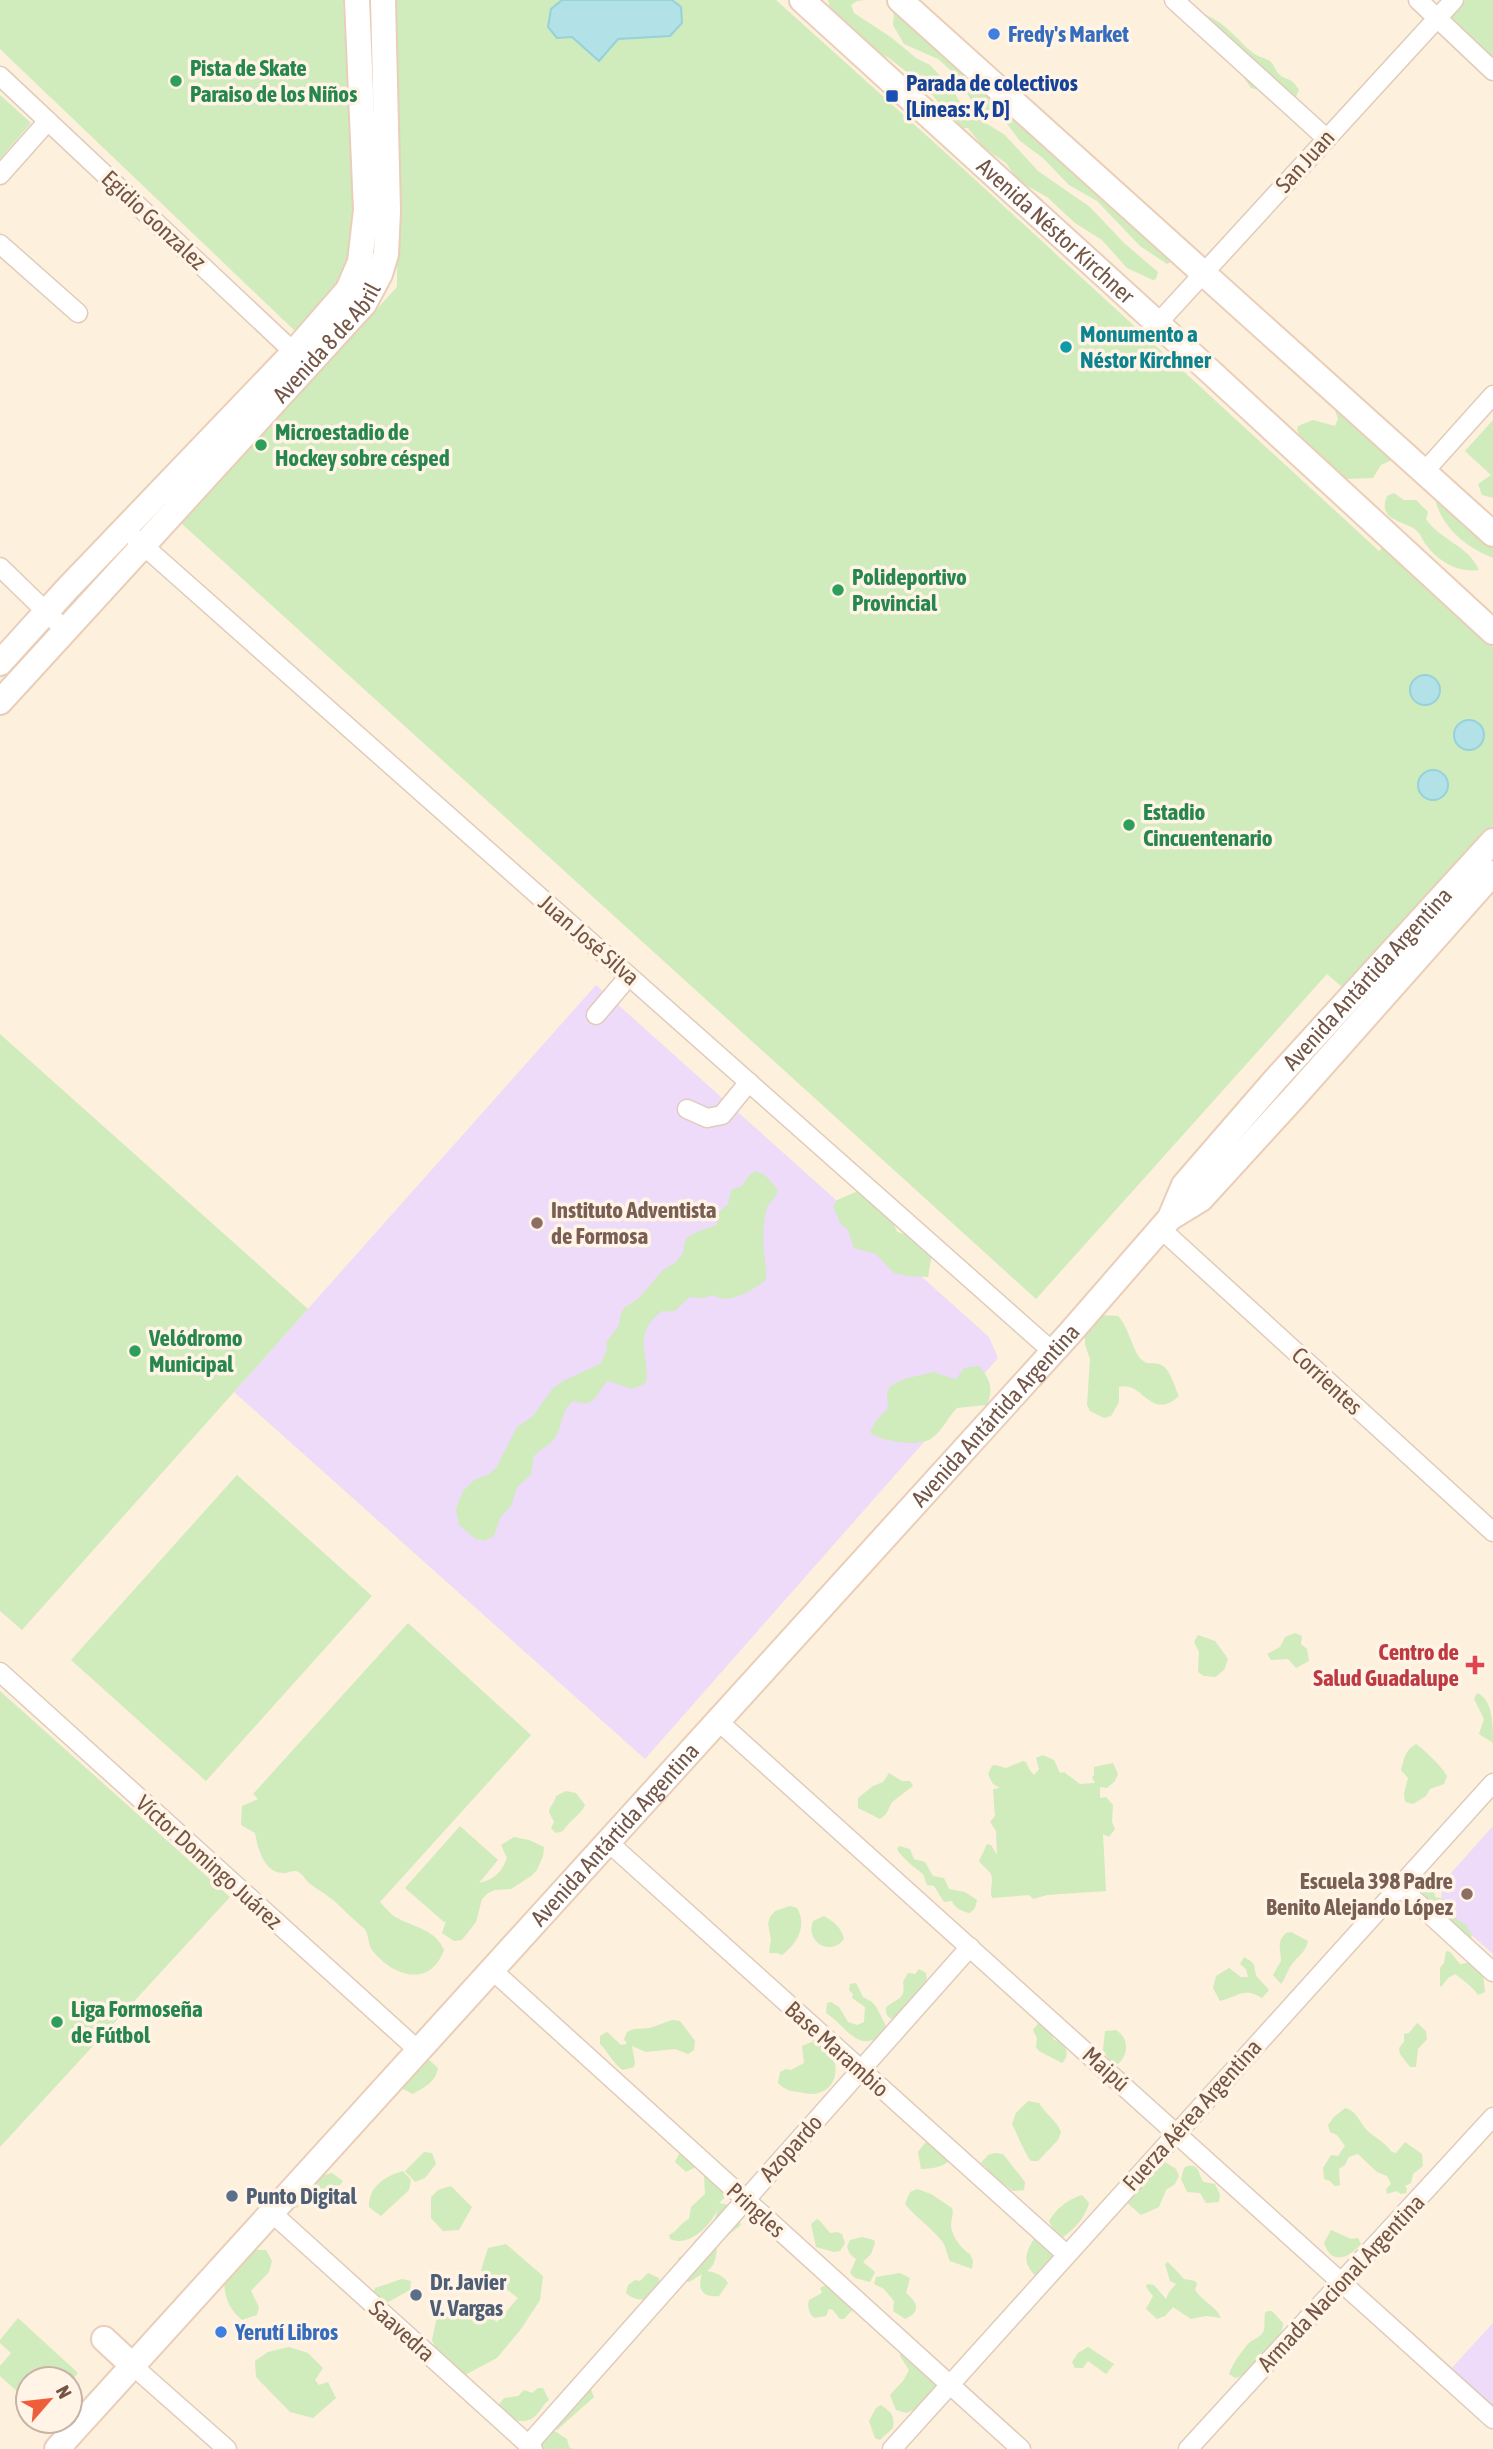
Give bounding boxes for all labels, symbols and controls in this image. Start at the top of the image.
place label: Fredy's Market [1008,21,1129,47]
marker: Fredy's Market [986,26,1002,42]
place label: Pista de Skate Paraiso de los Niños [190,55,357,107]
place label: Parada de colectivos [Lineas: K, D] [906,70,1078,122]
marker: Pista de Skate Paraiso de los Niños [168,73,184,89]
marker: Parada de colectivos [Lineas: K, D] [884,88,900,104]
street label: San Juan [1270,124,1340,198]
street label: Avenida Néstor Kirchner [972,153,1140,310]
street label: Egidio Gonzalez [97,165,211,275]
street label: Avenida 8 de Abril [267,278,386,408]
place label: Monumento a Néstor Kirchner [1080,321,1212,373]
marker: Monumento a Néstor Kirchner [1058,339,1074,355]
place label: Microestadio de Hockey sobre césped [275,419,450,471]
marker: Microestadio de Hockey sobre césped [253,437,269,453]
place label: Polideportivo Provincial [852,564,967,616]
marker: Polideportivo Provincial [830,582,846,598]
place label: Estadio Cincuentenario [1143,799,1273,851]
marker: Estadio Cincuentenario [1121,817,1137,833]
street label: Avenida Antártida Argentina [1278,882,1457,1075]
street label: Juan José Silva [534,889,644,991]
place label: Instituto Adventista de Formosa [551,1197,717,1249]
marker: Instituto Adventista de Formosa [529,1215,545,1231]
street label: Avenida Antártida Argentina [906,1319,1085,1512]
place label: Velódromo Municipal [148,1325,243,1377]
street label: Corrientes [1286,1342,1368,1420]
marker: Velódromo Municipal [127,1343,143,1359]
place label: Centro de Salud Guadalupe [1313,1639,1459,1691]
marker: Centro de Salud Guadalupe [1465,1655,1485,1675]
street label: Avenida Antártida Argentina [525,1738,704,1931]
street label: Víctor Domingo Juárez [131,1790,287,1934]
place label: Escuela 398 Padre Benito Alejando López [1266,1868,1454,1920]
marker: Escuela 398 Padre Benito Alejando López [1459,1886,1475,1902]
place label: Liga Formoseña de Fútbol [71,1996,203,2048]
street label: Base Marambio [780,1996,894,2102]
marker: Liga Formoseña de Fútbol [49,2014,65,2030]
street label: Fuerza Aérea Argentina [1117,2034,1267,2196]
street label: Maipú [1077,2041,1135,2097]
street label: Azopardo [754,2109,828,2187]
street label: Pringles [722,2177,790,2243]
place label: Punto Digital [246,2183,358,2209]
marker: Punto Digital [224,2188,240,2204]
street label: Armada Nacional Argentina [1252,2189,1430,2377]
place label: Dr. Javier V. Vargas [429,2269,507,2321]
marker: Dr. Javier V. Vargas [408,2287,424,2303]
street label: Saavedra [364,2295,440,2367]
place label: Yerutí Libros [234,2319,338,2345]
marker: Yerutí Libros [213,2324,229,2340]
north arrow [14,2365,84,2435]
text: N [52,2382,76,2402]

